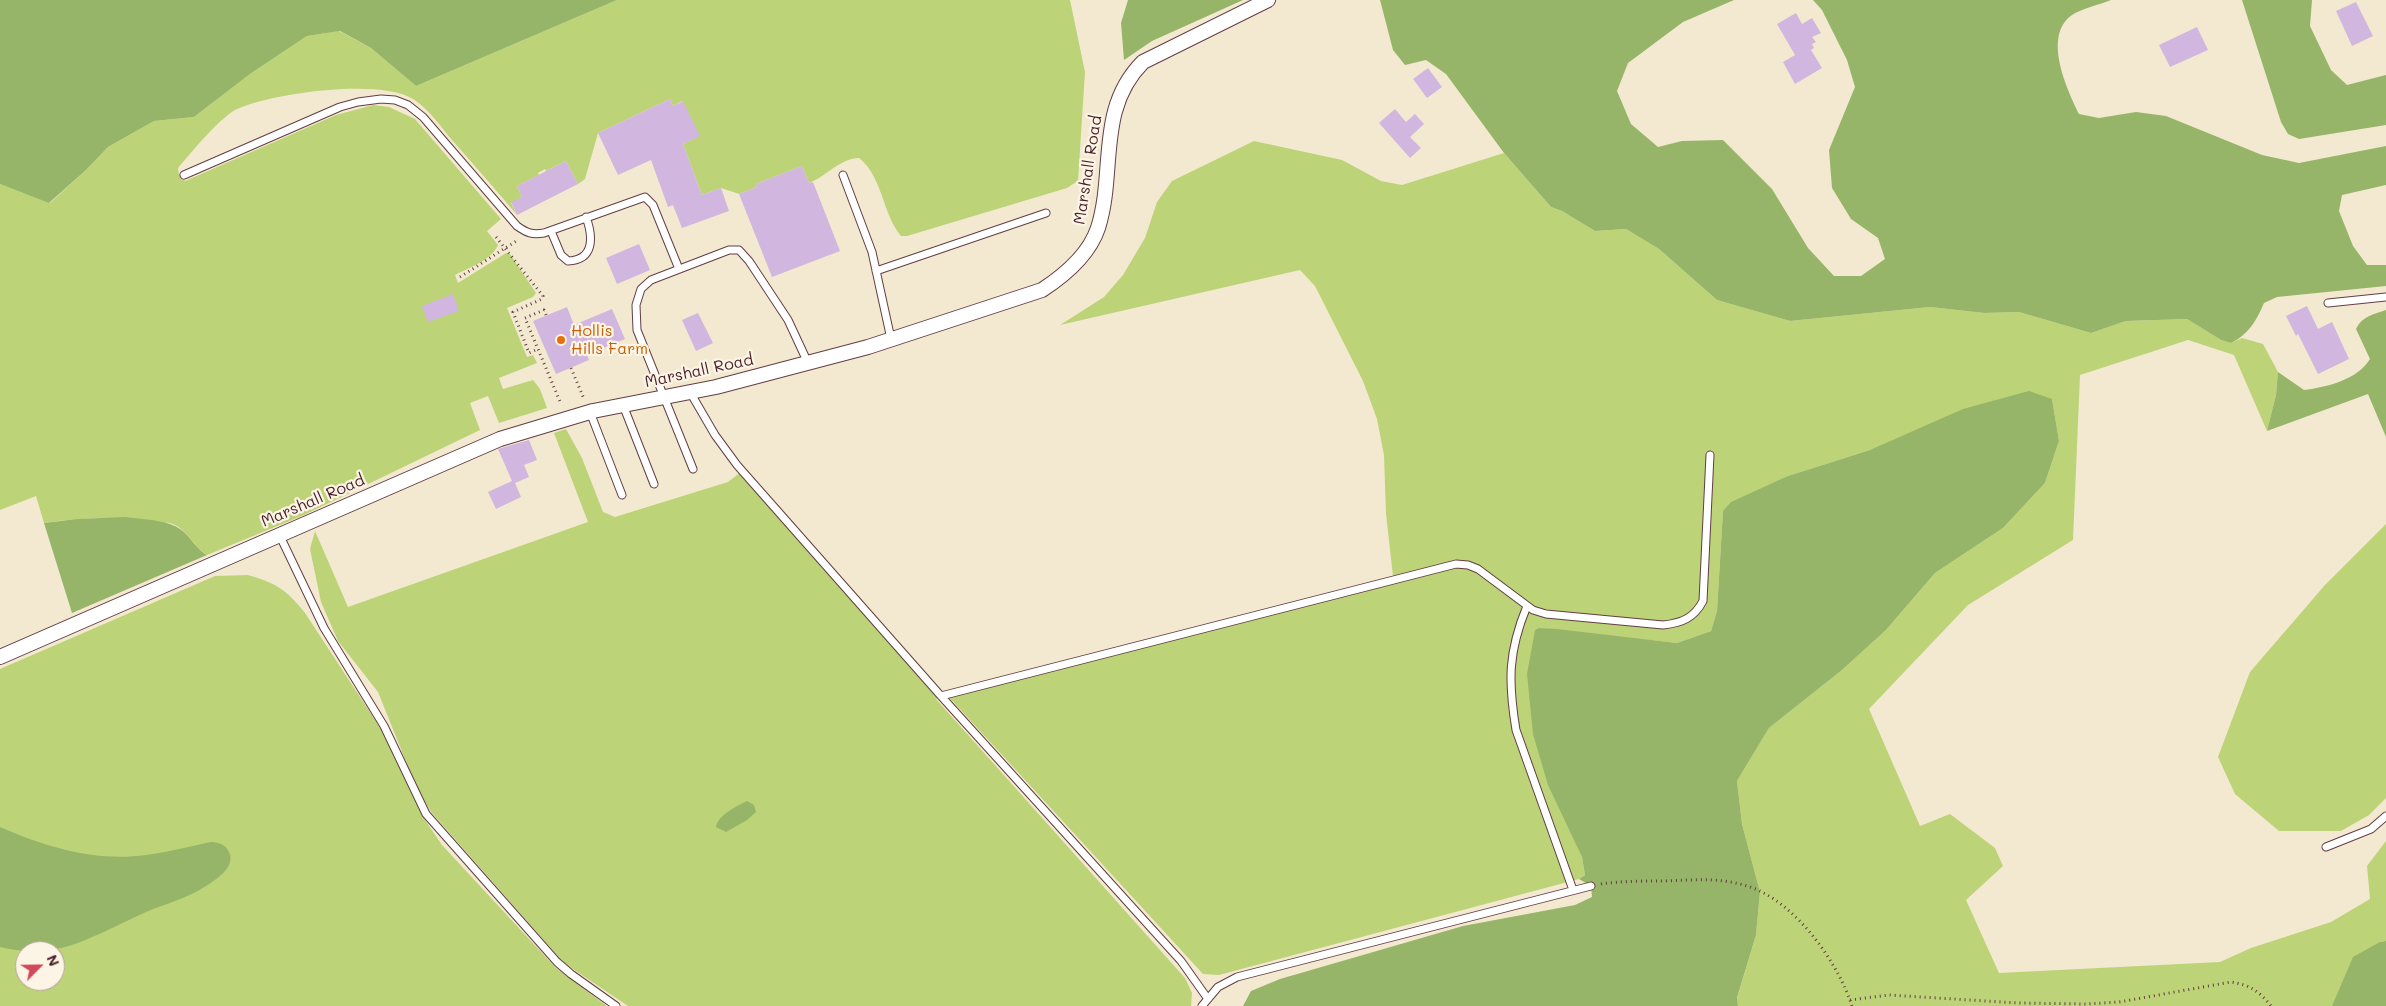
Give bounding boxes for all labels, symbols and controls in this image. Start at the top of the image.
street label: Marshall Road [1070,114,1106,226]
place label: Hollis Hills Farm [571,321,648,359]
marker: Hollis Hills Farm [555,334,567,346]
street label: Marshall Road [643,350,755,392]
street label: Marshall Road [258,471,368,531]
north arrow [15,941,65,991]
text: N [43,952,64,969]

